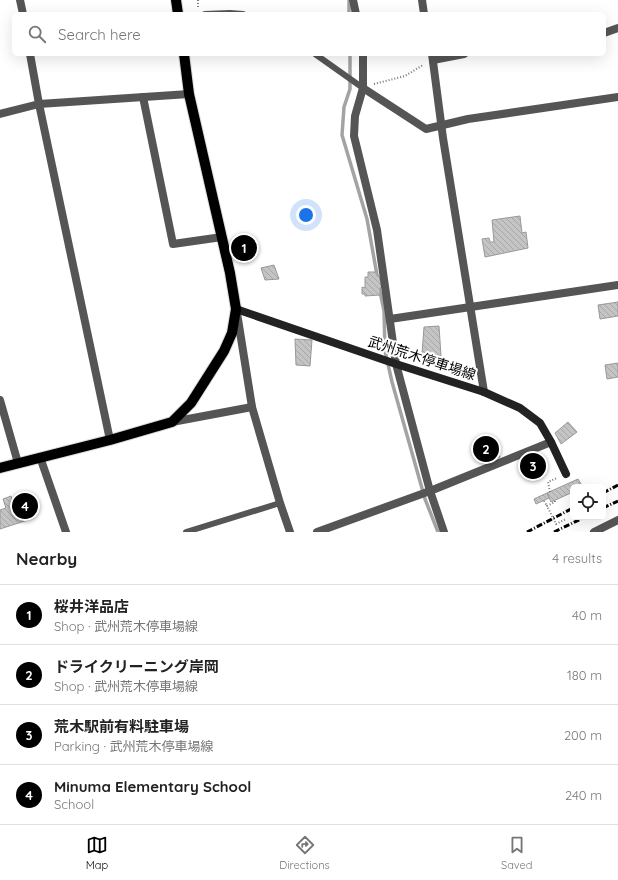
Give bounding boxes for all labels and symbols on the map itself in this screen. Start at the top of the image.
your location [296,205,316,225]
pin: 1 [231,233,257,263]
street label: 武州荒木停車場線 [366,332,478,384]
pin: 2 [473,434,499,464]
pin: 3 [520,451,546,481]
pin: 4 [12,491,38,521]

